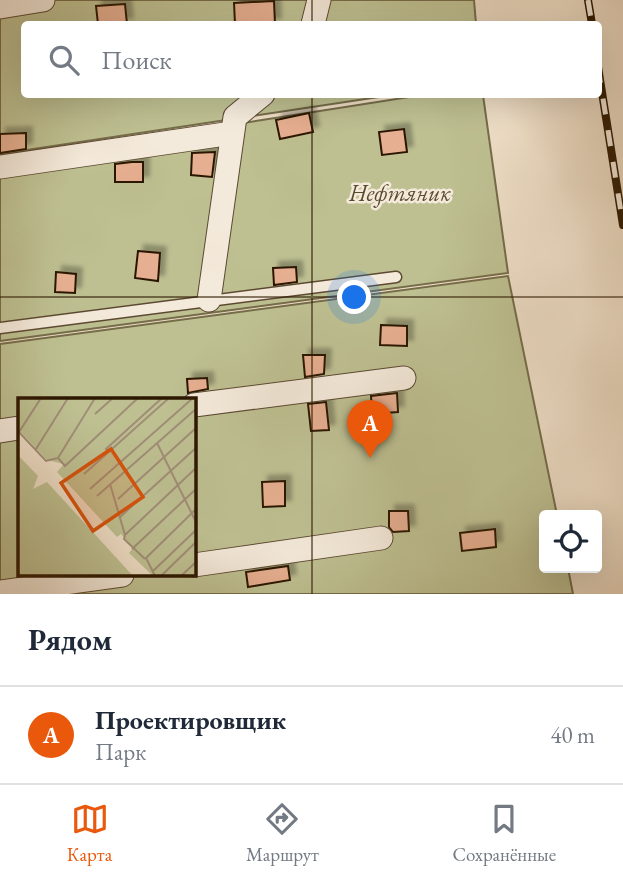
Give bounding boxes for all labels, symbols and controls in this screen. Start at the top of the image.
search box [21,21,602,98]
icon: search [45,41,83,79]
text: Поиск [101,43,172,77]
park label: Нефтяник [348,178,452,208]
your location [337,280,371,314]
inset map [18,398,196,576]
pin: A [347,400,393,458]
map controls [539,510,602,573]
button: locate [539,510,602,573]
text: Рядом [28,620,112,659]
text: Проектировщик [95,703,286,737]
text: A [43,720,59,750]
text: 40 m [550,720,595,750]
text: Парк [95,737,146,767]
tab: Карта [67,800,112,867]
tab: Маршрут [246,800,319,867]
tab: Сохранённые [453,800,556,867]

